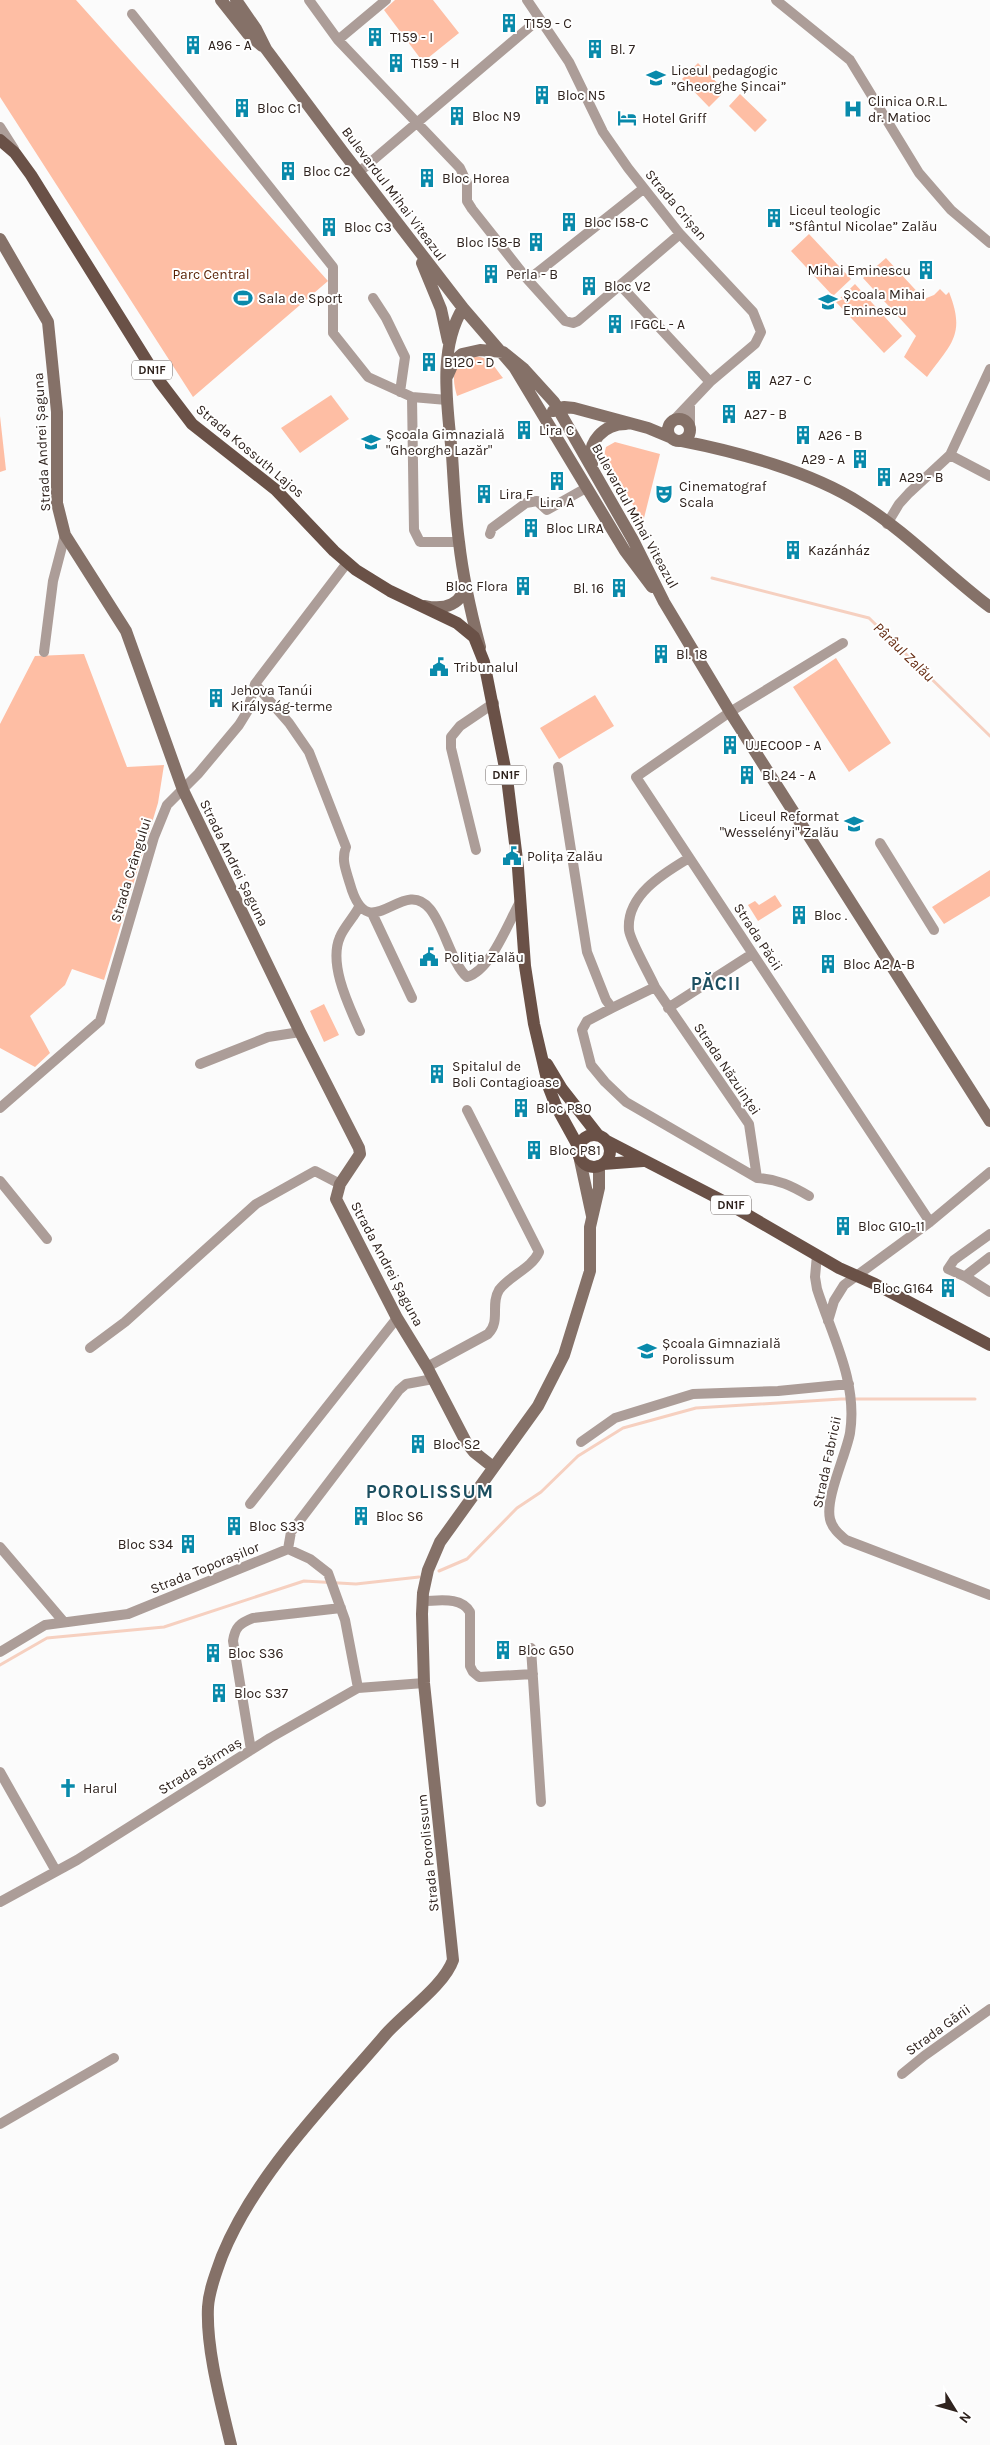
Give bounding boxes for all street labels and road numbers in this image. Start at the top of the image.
street label: Bulevardul Mihai Viteazul [338,124,450,264]
street label: Strada Crișan [641,166,711,244]
road number: DN1F [132,360,172,380]
street label: Strada Andrei Șaguna [30,372,54,512]
street label: Strada Kossuth Lajos [192,401,308,501]
street label: Bulevardul Mihai Viteazul [588,441,682,591]
road number: DN1F [486,766,526,784]
street label: Strada Andrei Șaguna [196,797,272,929]
street label: Strada Crângului [107,816,155,924]
street label: Strada Păcii [730,900,786,974]
street label: Strada Năzuinței [690,1020,764,1118]
road number: DN1F [711,1196,751,1214]
street label: Strada Andrei Șaguna [347,1199,427,1329]
street label: Strada Fabricii [809,1414,845,1510]
street label: Strada Toporașilor [148,1538,263,1598]
street label: Strada Sărmaș [155,1734,245,1798]
street label: Strada Porolissum [413,1793,443,1913]
street label: Strada Gării [902,2001,974,2059]

